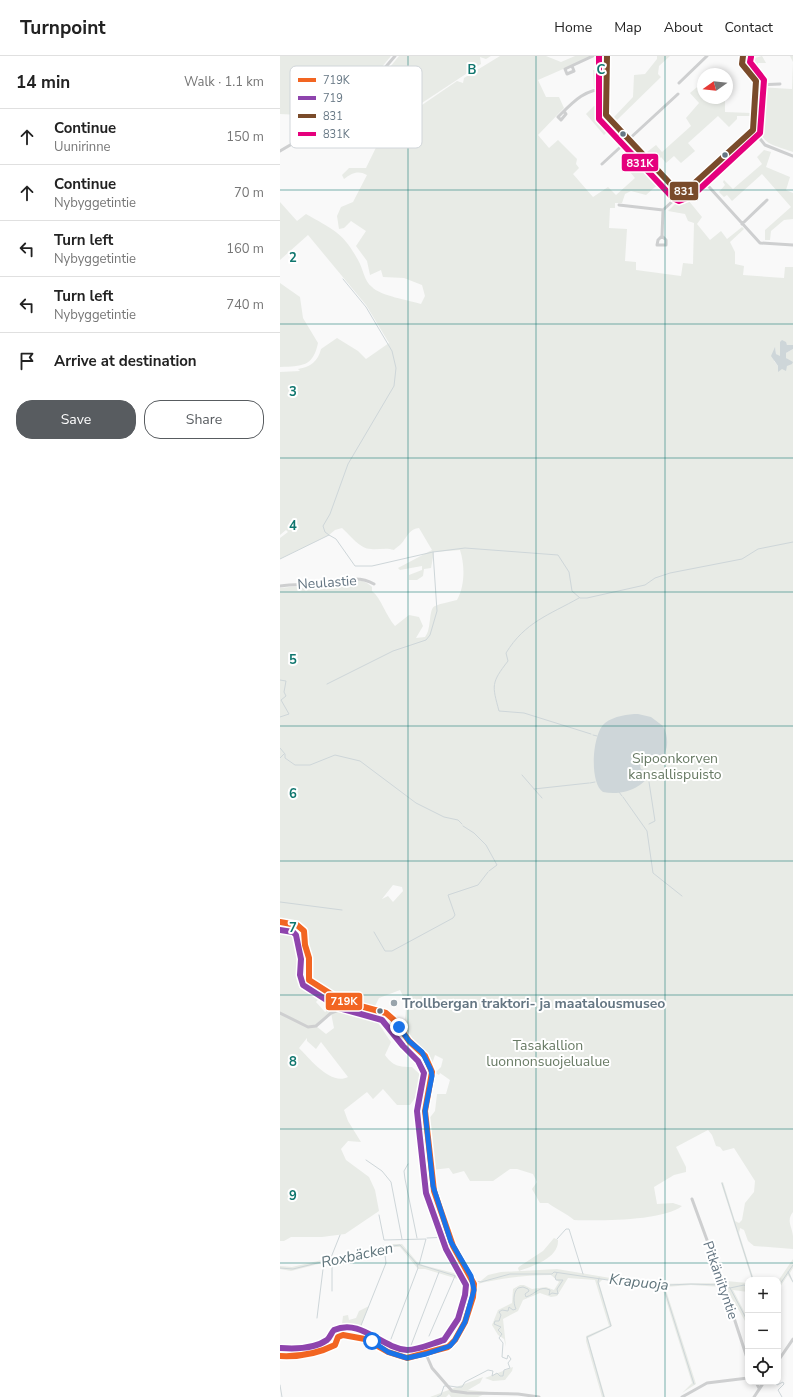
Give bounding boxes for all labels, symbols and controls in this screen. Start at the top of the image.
text: Turnpoint [20,15,106,41]
text: Home [554,18,592,37]
text: Map [614,18,642,37]
text: About [664,18,703,37]
text: Contact [725,18,773,37]
text: B [468,61,477,79]
text: C [597,61,606,79]
legend [290,66,422,148]
north arrow [697,68,733,104]
text: 14 min [16,71,70,94]
text: Walk · 1.1 km [184,73,264,91]
text: 719K [323,73,351,88]
text: 719 [323,91,343,106]
text: 831 [323,109,343,124]
text: Continue [54,118,116,138]
icon: ahead [16,126,38,148]
text: 831K [323,127,351,142]
text: 150 m [226,128,264,146]
unlabelled marker [618,129,628,139]
text: Uunirinne [54,138,111,156]
unlabelled marker [720,150,730,160]
line badge: 831K [621,153,659,172]
text: 831K [626,156,654,171]
text: Continue [54,174,116,194]
line badge: 831 [669,181,699,201]
icon: ahead [16,182,38,204]
text: 70 m [234,184,264,202]
text: 831 [674,184,694,199]
text: Nybyggetintie [54,194,136,212]
text: Turn left [54,230,113,250]
icon: left [16,238,38,260]
text: 160 m [226,240,264,258]
text: 2 [289,249,297,267]
text: Nybyggetintie [54,250,136,268]
text: Turn left [54,286,113,306]
icon: left [16,294,38,316]
text: 740 m [226,296,264,314]
text: Nybyggetintie [54,306,136,324]
icon: arrive [16,350,38,372]
text: Arrive at destination [54,351,197,371]
text: 3 [289,383,297,401]
button: Save [16,400,136,439]
button: Share [144,400,264,439]
text: 4 [289,517,297,535]
street label: Neulastie [297,571,357,594]
text: 5 [289,651,297,669]
park label: Sipoonkorven kansallispuisto [628,749,722,784]
text: 6 [289,785,297,803]
text: 7 [289,919,297,937]
line badge: 719K [325,992,363,1011]
text: 719K [330,994,358,1009]
place label: Trollbergan traktori- ja maatalousmuseo [402,994,665,1013]
marker: Trollbergan traktori- ja maatalousmuseo [389,998,399,1008]
unlabelled marker [375,1006,385,1016]
route end [390,1018,408,1036]
park label: Tasakallion luonnonsuojelualue [486,1036,610,1071]
text: 8 [289,1053,297,1071]
text: 9 [289,1187,297,1205]
water label: Roxbäcken [319,1238,395,1272]
street label: Pitkäniityntie [698,1239,743,1322]
water label: Krapuoja [608,1269,670,1295]
map controls [745,1277,781,1385]
button: + [745,1277,781,1313]
button: − [745,1313,781,1349]
route start [363,1332,381,1350]
button: locate [745,1349,781,1385]

